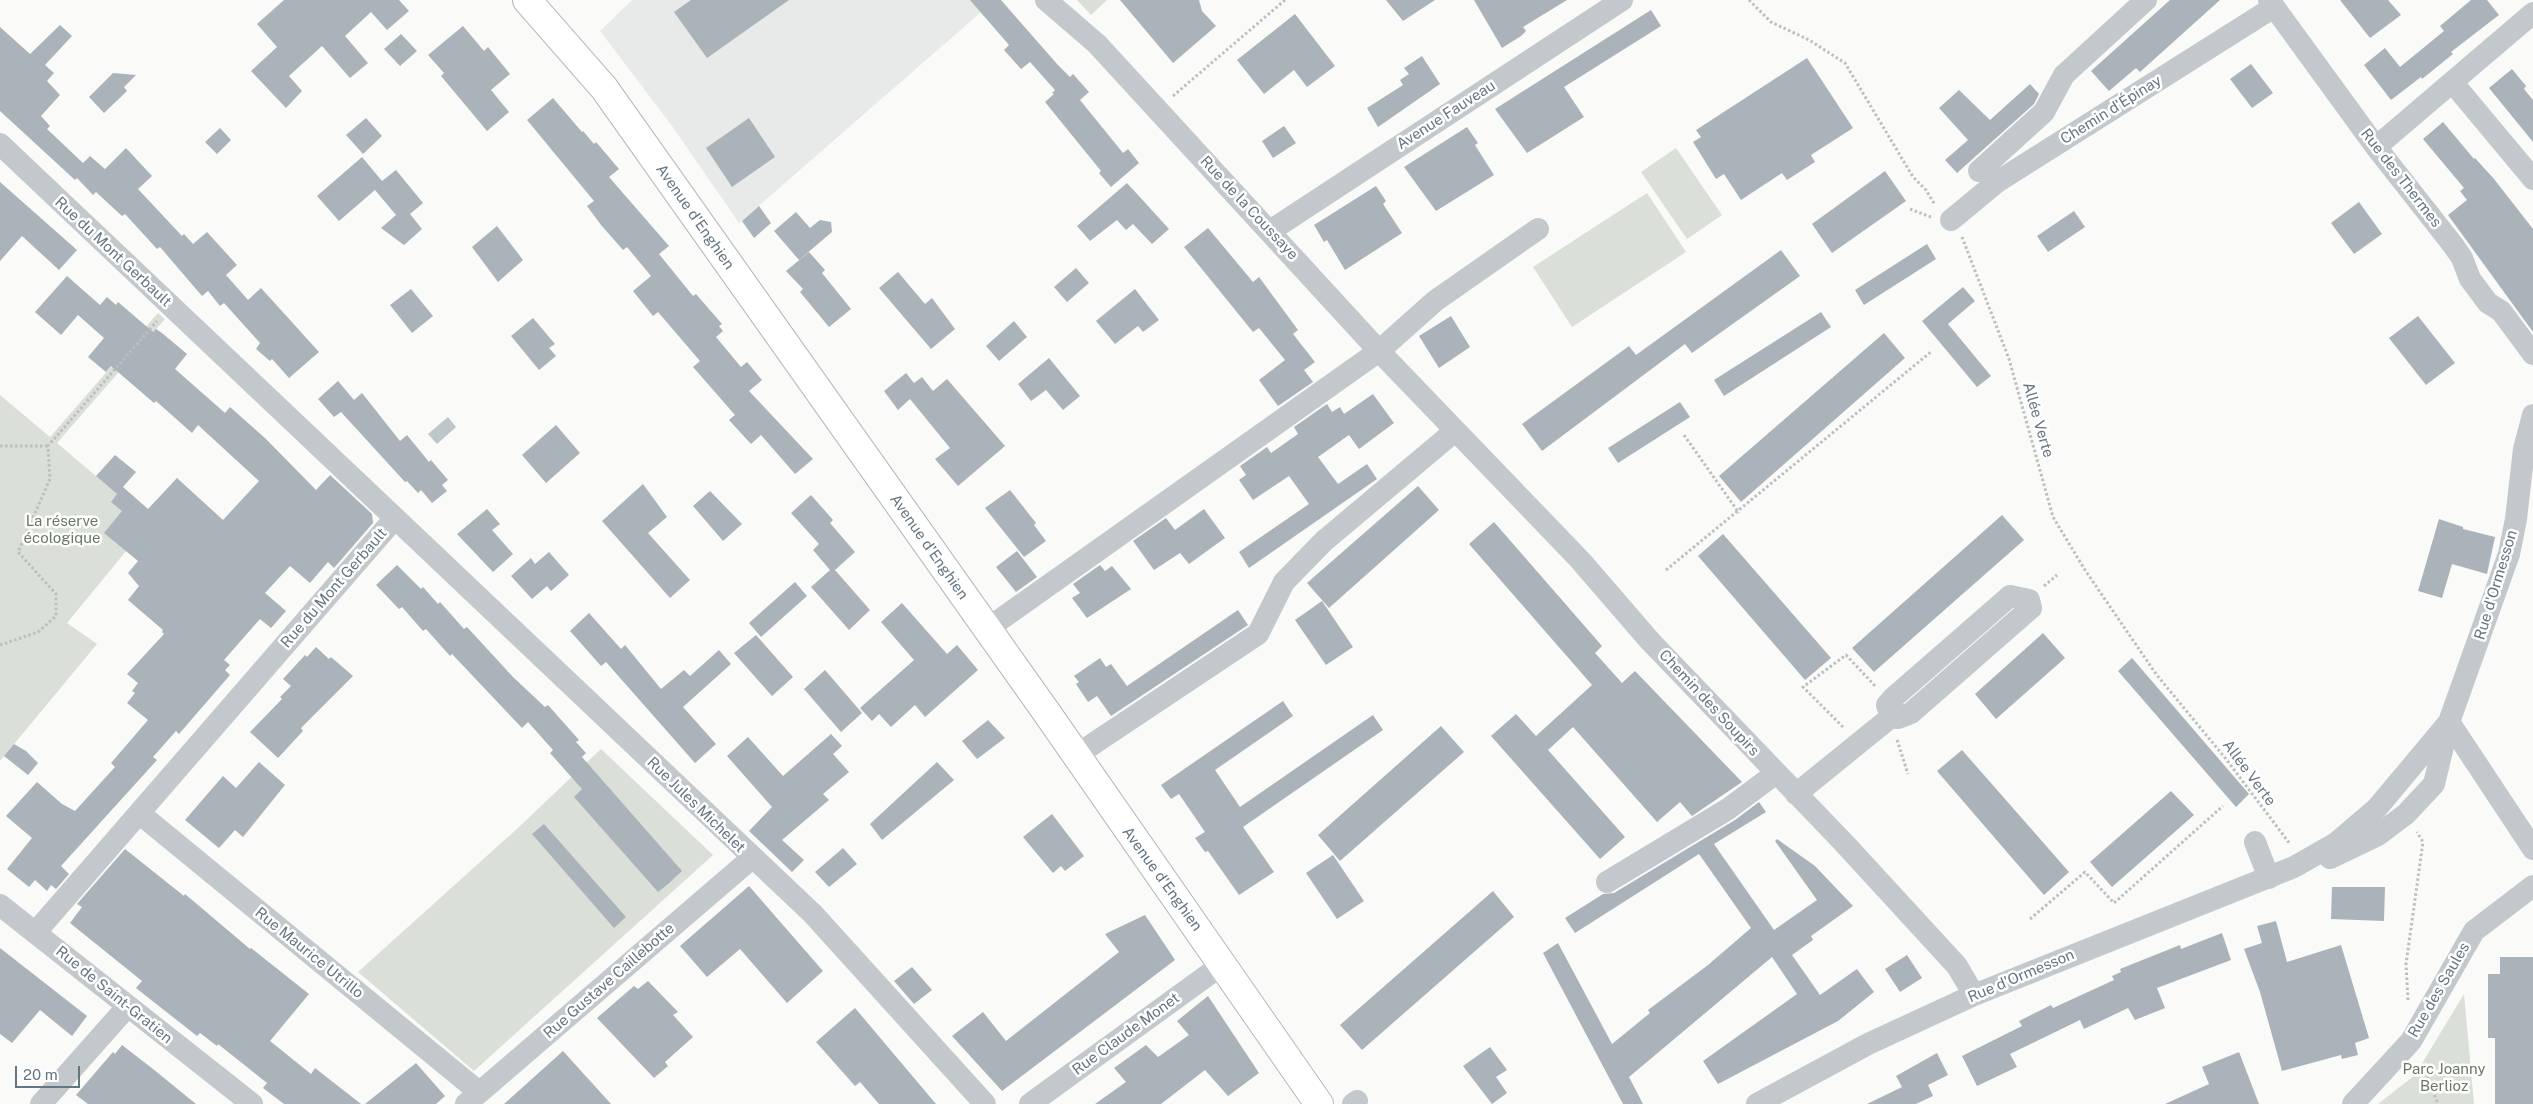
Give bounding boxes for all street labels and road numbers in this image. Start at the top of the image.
street label: Chemin d'Épinay [2057,72,2165,148]
street label: Avenue Fauveau [1393,76,1499,154]
street label: Rue des Thermes [2357,125,2445,231]
street label: Rue de la Coussaye [1196,152,1302,264]
street label: Avenue d'Enghien [652,161,738,273]
street label: Rue du Mont Gerbault [51,193,175,311]
street label: Allée Verte [2019,380,2057,460]
street label: Avenue d'Enghien [886,491,972,603]
street label: Rue du Mont Gerbault [277,524,391,652]
street label: Rue d'Ormesson [2471,528,2521,642]
street label: Chemin des Soupirs [1655,646,1763,760]
street label: Allée Verte [2219,737,2279,809]
street label: Rue Jules Michelet [643,753,749,857]
street label: Avenue d'Enghien [1118,823,1206,935]
street label: Rue Maurice Utrillo [251,904,367,1002]
street label: Rue Gustave Caillebotte [540,919,678,1043]
street label: Rue des Saules [2405,939,2473,1041]
street label: Rue de Saint-Gratien [52,942,176,1048]
street label: Rue d'Ormesson [1965,945,2077,1007]
street label: Rue Claude Monet [1069,989,1183,1079]

